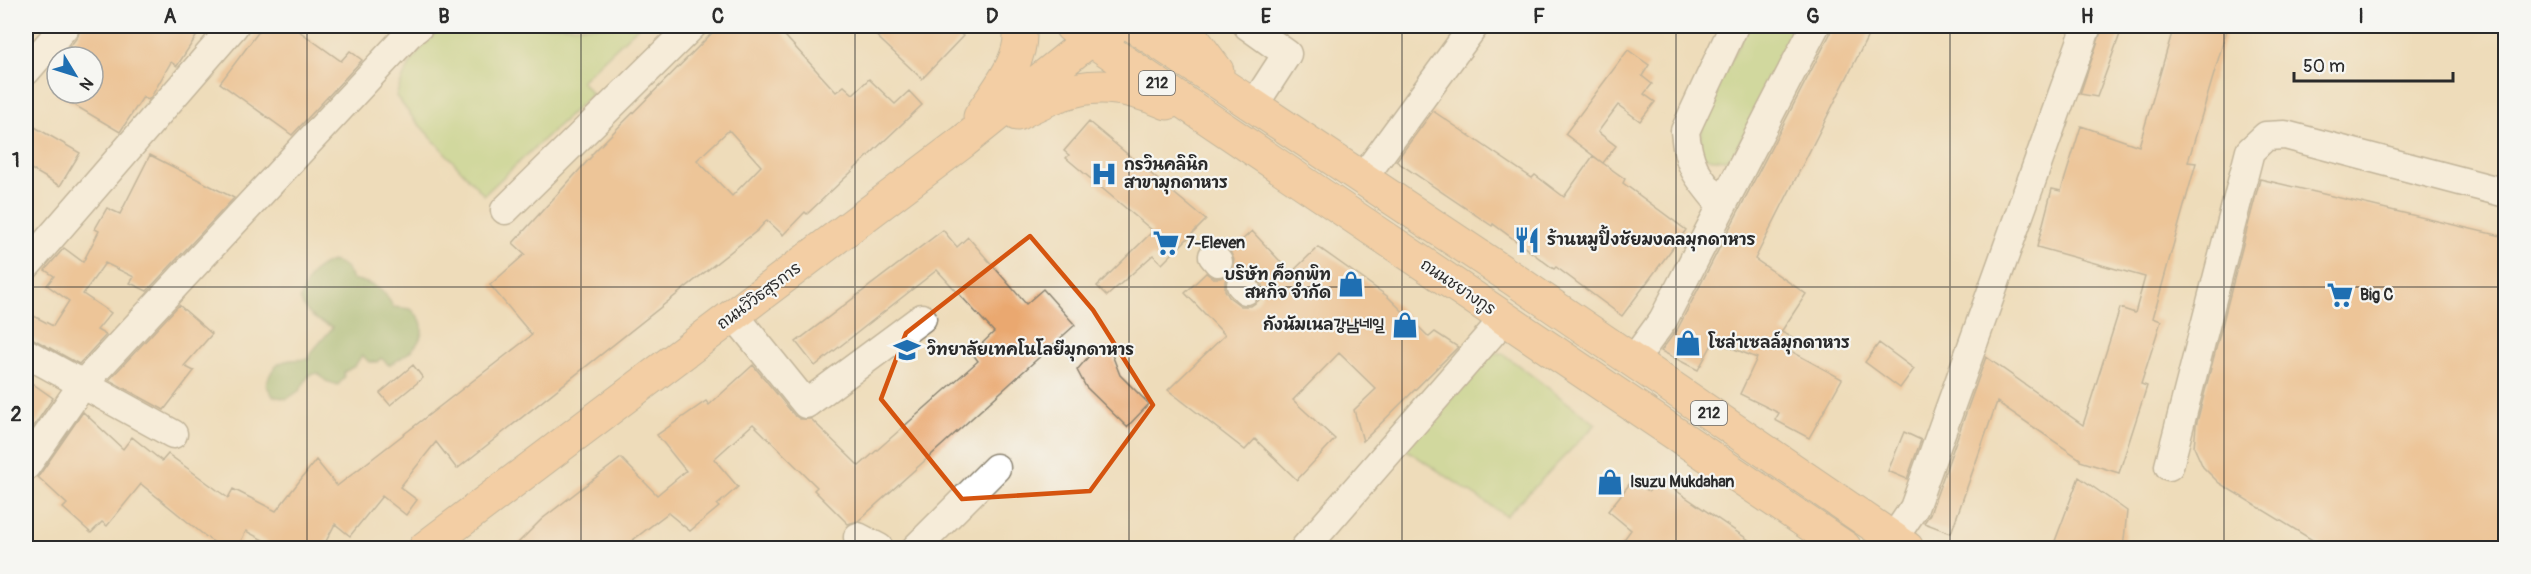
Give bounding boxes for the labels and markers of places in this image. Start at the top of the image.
place label: กรวินคลินิก สาขามุกดาหาร [1124,154,1228,195]
hospital icon: กรวินคลินิก สาขามุกดาหาร [1089,159,1119,189]
place label: ร้านหมูปิ้งชัยมงคลมุกดาหาร [1547,224,1756,252]
restaurant icon: ร้านหมูปิ้งชัยมงคลมุกดาหาร [1512,225,1542,255]
supermarket icon: 7-Eleven [1151,228,1181,258]
place label: 7-Eleven [1186,233,1245,253]
place label: บริษัท ค็อกพิท สหกิจ จำกัด [1224,262,1331,303]
shop icon: บริษัท ค็อกพิท สหกิจ จำกัด [1336,269,1366,299]
supermarket icon: Big C [2325,280,2355,310]
place label: Big C [2360,285,2393,305]
shop icon: กังนัมเนล강남네일 [1390,310,1420,340]
place label: กังนัมเนล강남네일 [1263,315,1385,335]
shop icon: โซล่าเซลล์มุกดาหาร [1673,328,1703,358]
place label: โซล่าเซลล์มุกดาหาร [1708,331,1850,355]
school or university icon: วิทยาลัยเทคโนโลยีมุกดาหาร [892,335,922,365]
place label: วิทยาลัยเทคโนโลยีมุกดาหาร [927,338,1134,362]
shop icon: Isuzu Mukdahan [1595,467,1625,497]
place label: Isuzu Mukdahan [1630,472,1734,492]

